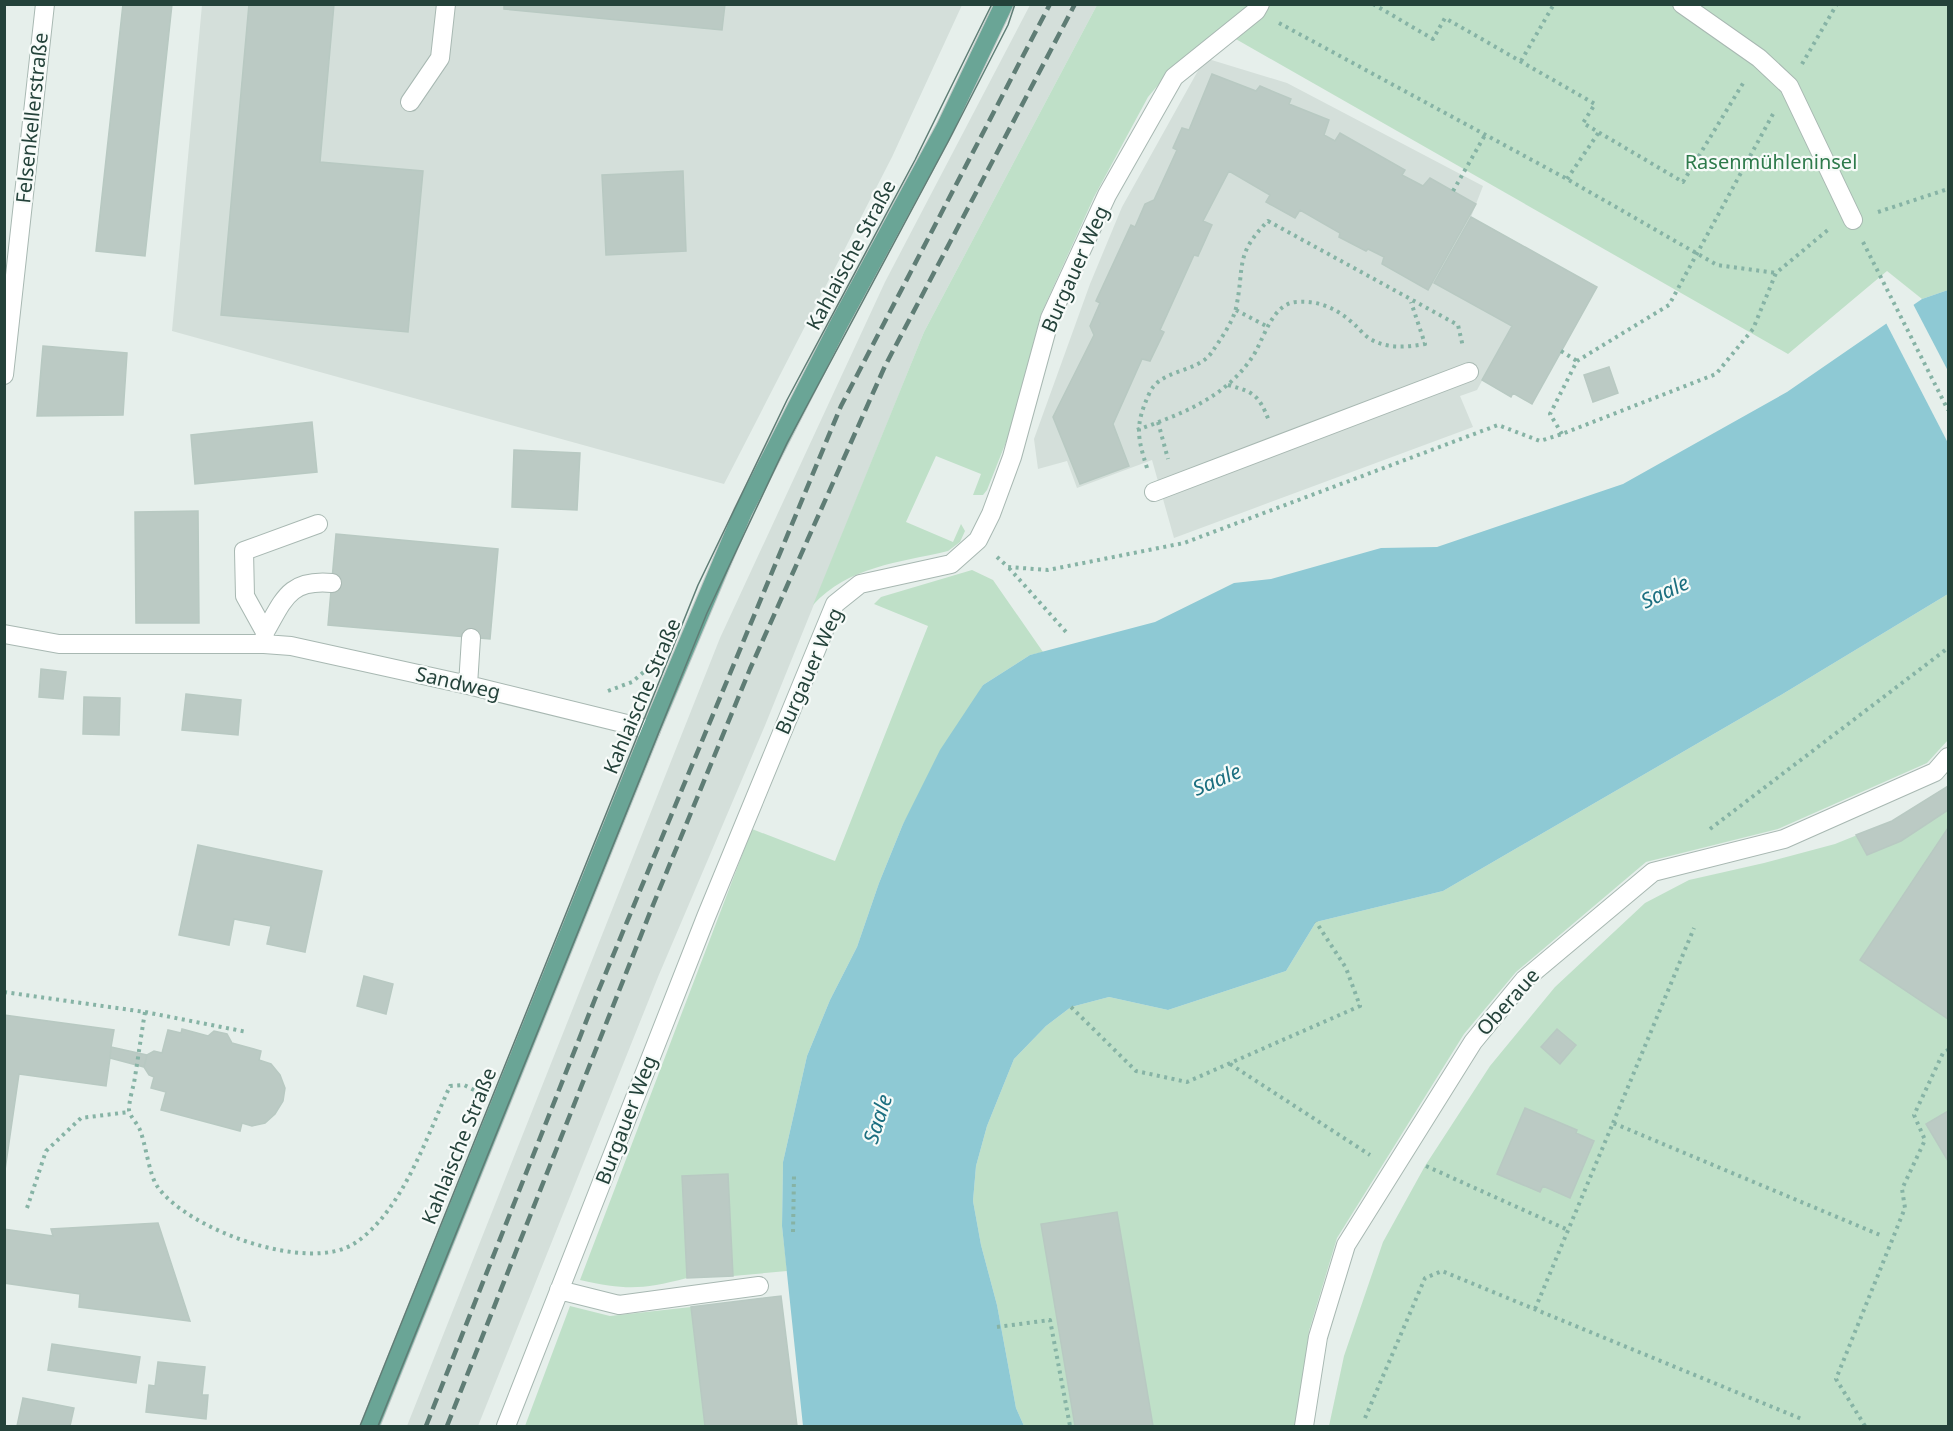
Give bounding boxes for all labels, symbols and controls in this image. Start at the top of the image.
street label: Felsenkellerstraße [9,31,54,205]
park label: Rasenmühleninsel [1685,148,1857,175]
street label: Kahlaische Straße [800,175,902,335]
street label: Burgauer Weg [1035,201,1114,336]
water label: Saale [1636,568,1693,614]
street label: Burgauer Weg [769,603,848,738]
street label: Kahlaische Straße [597,614,687,778]
street label: Sandweg [413,660,503,705]
water label: Saale [1188,756,1245,802]
street label: Oberaue [1470,962,1545,1041]
street label: Burgauer Weg [589,1052,662,1188]
street label: Kahlaische Straße [415,1063,502,1228]
water label: Saale [856,1090,898,1147]

